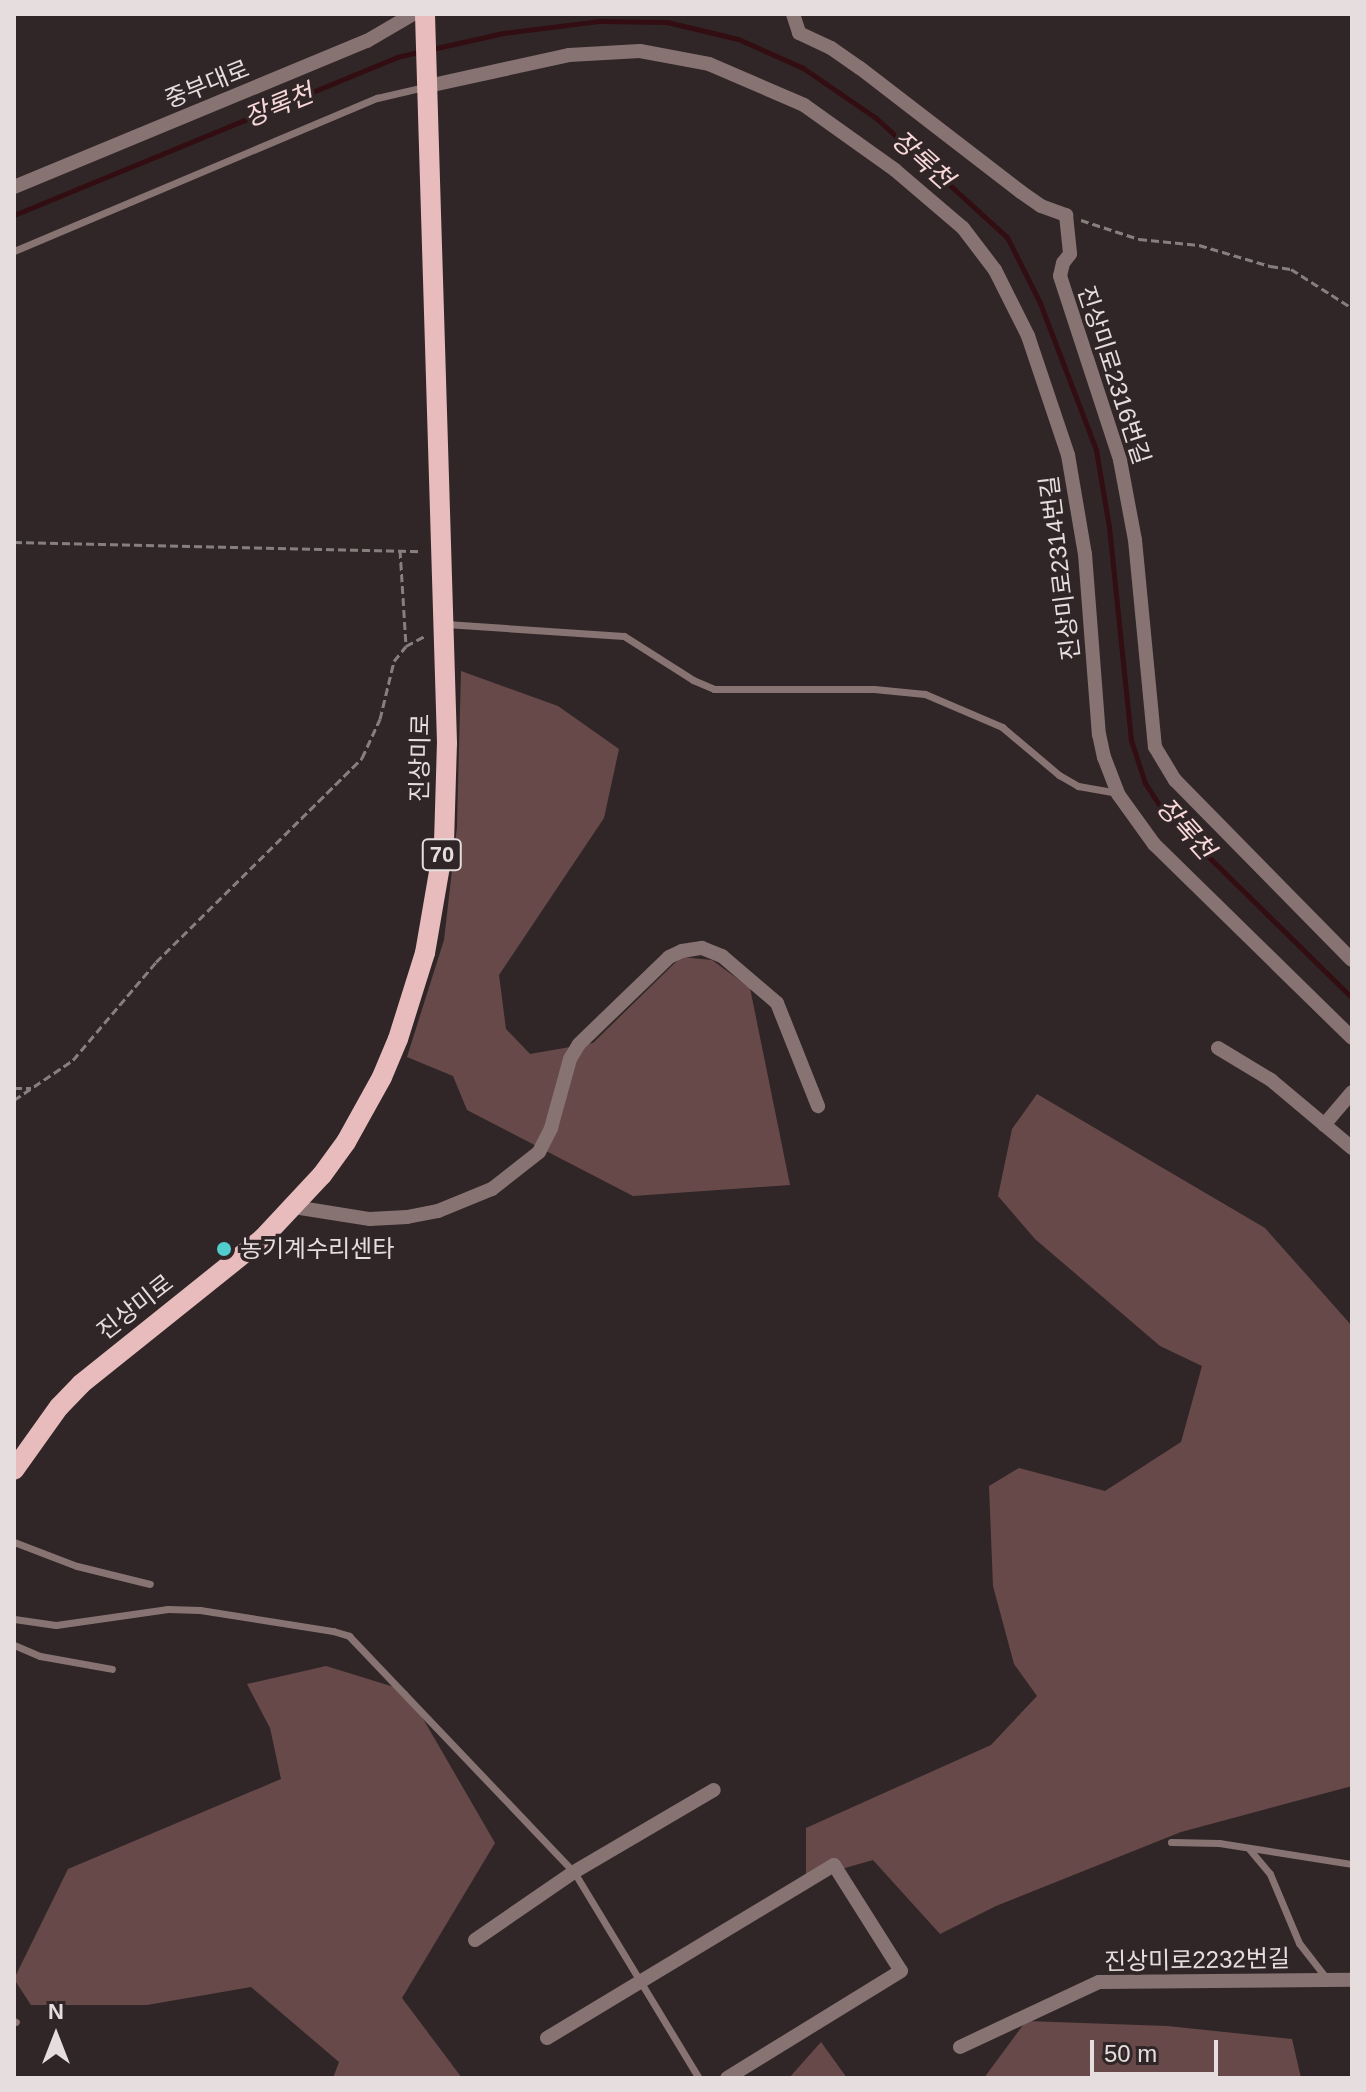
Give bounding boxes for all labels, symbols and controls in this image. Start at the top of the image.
street label: 중부대로 [161,54,253,114]
water label: 장록천 [240,78,318,134]
water label: 장록천 [885,124,959,196]
street label: 진상미로2316번길 [1072,282,1156,468]
street label: 진상미로2314번길 [1034,474,1086,662]
street label: 진상미로 [405,714,435,802]
water label: 장록천 [1149,792,1221,866]
road number: 70 [420,837,464,873]
place label: 농기계수리센타 [240,1235,395,1263]
marker: 농기계수리센타 [215,1240,233,1258]
street label: 진상미로 [91,1268,179,1346]
street label: 진상미로2232번길 [1104,1944,1290,1976]
north arrow [16,1996,96,2076]
text: N [48,1999,64,2024]
scale bar [1094,2024,1222,2074]
text: 50 m [1104,2040,1157,2067]

